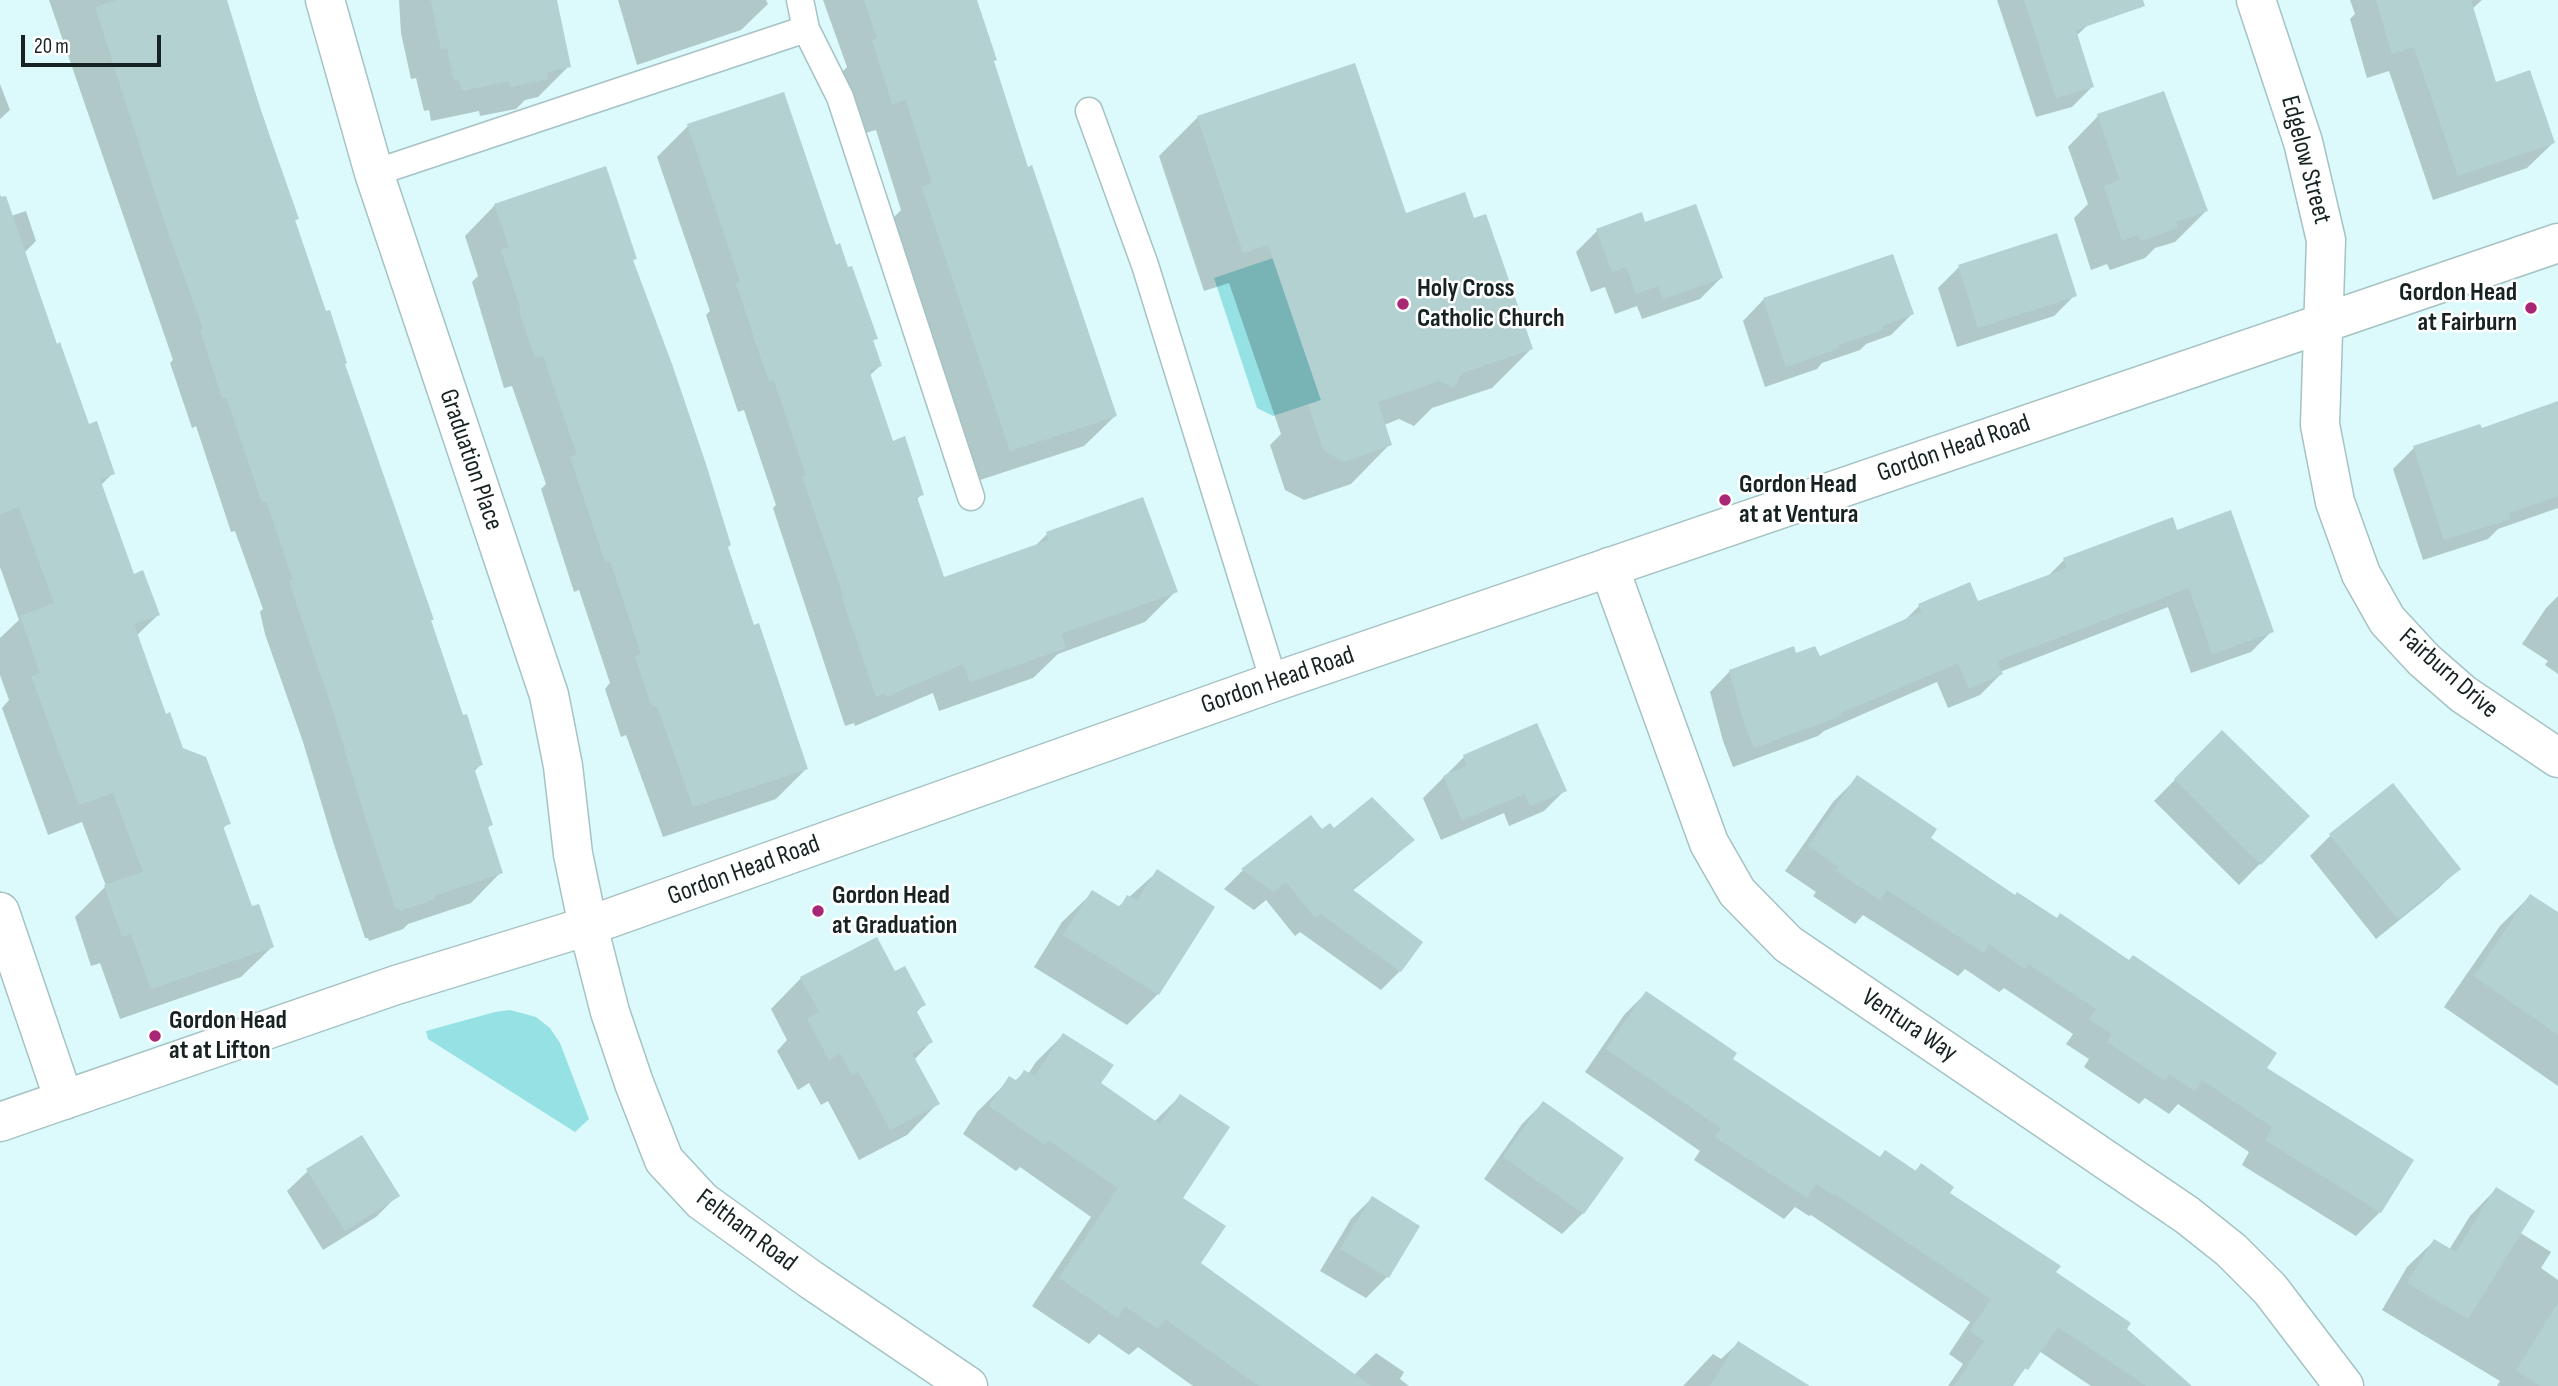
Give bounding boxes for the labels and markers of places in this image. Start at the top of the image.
place label: Holy Cross Catholic Church [1417,273,1565,334]
place label: Gordon Head at Fairburn [2399,277,2517,338]
marker: Holy Cross Catholic Church [1395,296,1411,312]
marker: Gordon Head at Fairburn [2523,300,2539,316]
place label: Gordon Head at at Ventura [1739,469,1858,530]
marker: Gordon Head at at Ventura [1717,492,1733,508]
place label: Gordon Head at Graduation [832,880,957,942]
marker: Gordon Head at Graduation [810,903,826,919]
place label: Gordon Head at at Lifton [169,1005,287,1066]
marker: Gordon Head at at Lifton [147,1028,163,1044]

